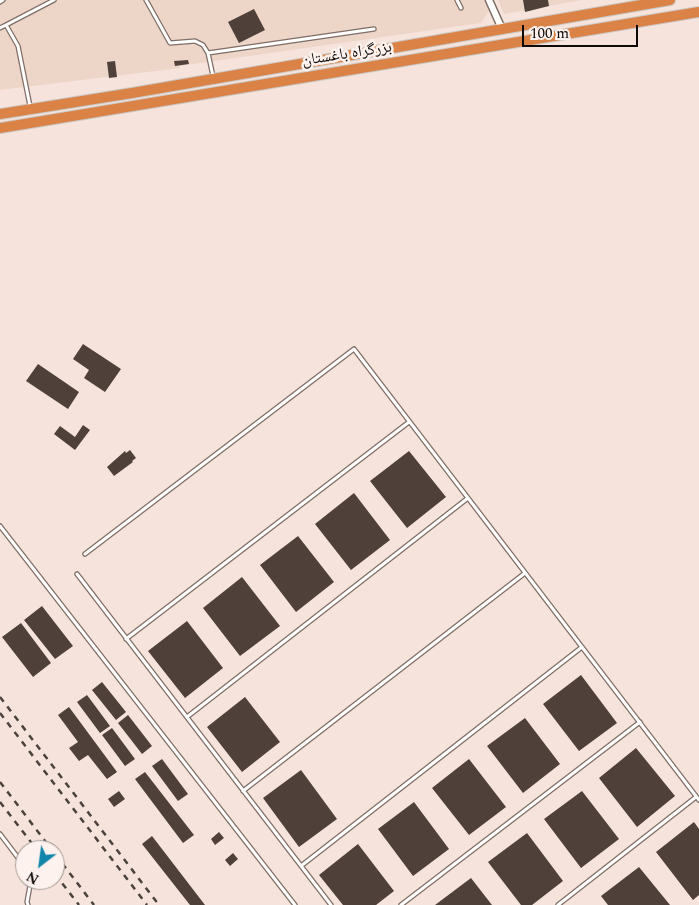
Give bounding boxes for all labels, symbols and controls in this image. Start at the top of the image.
scale bar [524,15,640,47]
text: 100 m [530,22,569,45]
street label: بزرگراه باغستان [301,38,393,72]
north arrow [15,840,65,890]
text: N [23,866,43,890]

